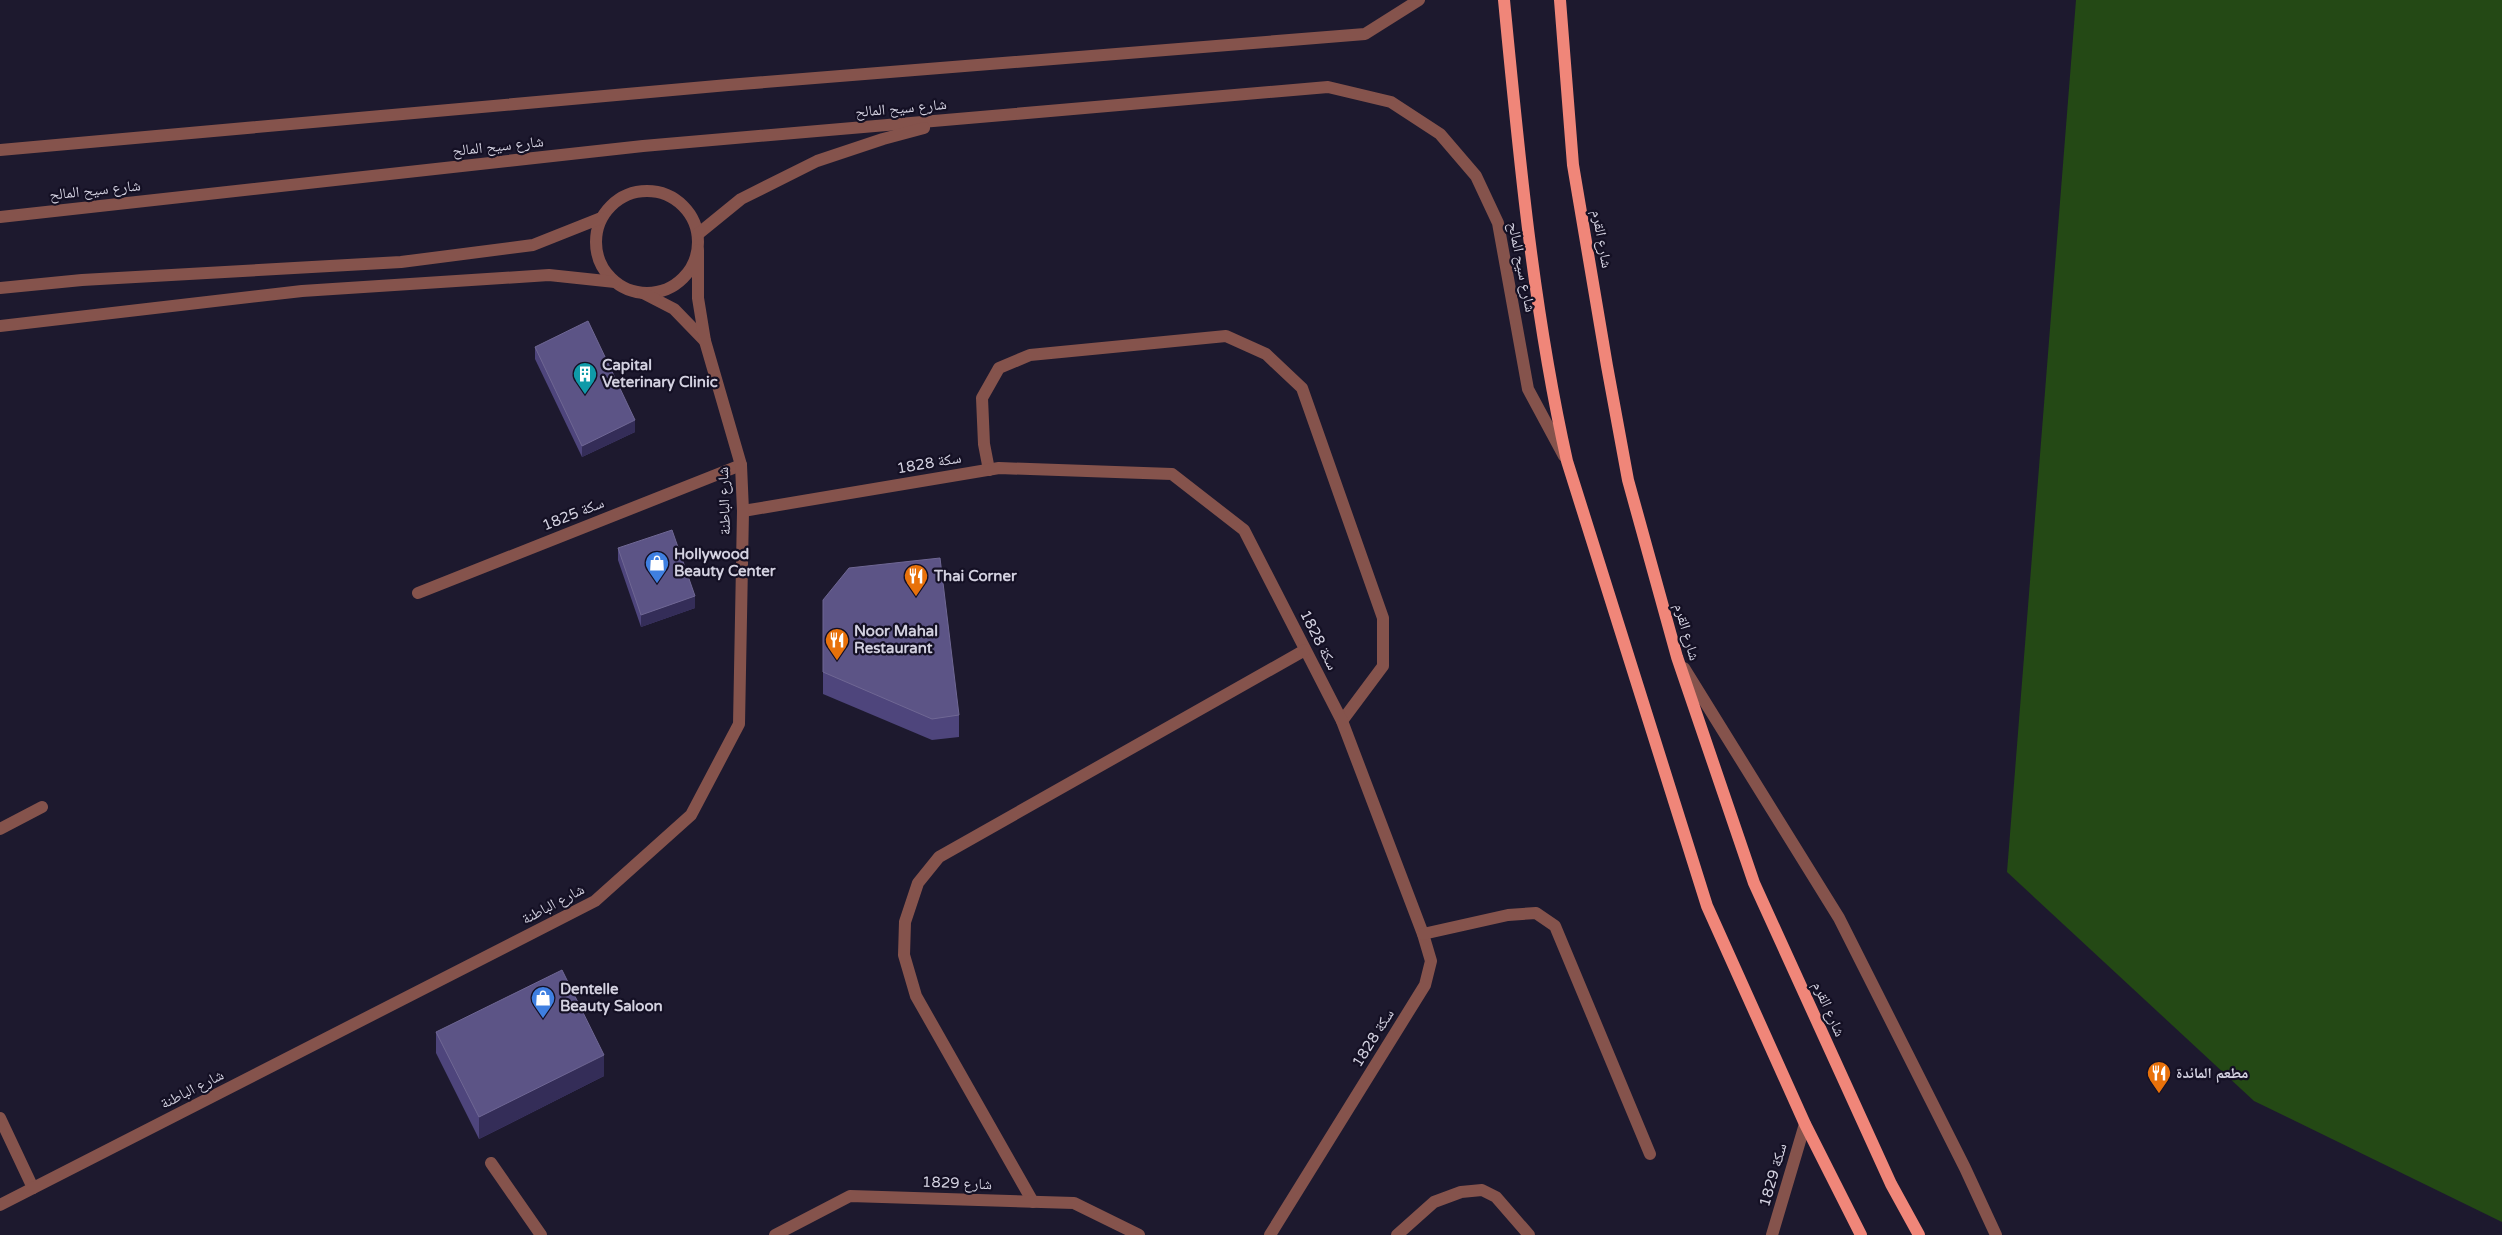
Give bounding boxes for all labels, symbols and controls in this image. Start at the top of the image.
street label: شارع سيح المالح [855,95,948,122]
street label: شارع سيح المالح [452,132,545,161]
street label: شارع سيح المالح [49,176,142,205]
street label: شارع القرم [1587,209,1616,270]
street label: شارع سيح المالح [1503,220,1540,314]
place label: Capital Veterinary Clinic [602,356,718,392]
building icon: Capital Veterinary Clinic [572,361,598,395]
street label: سكة 1828 [895,448,963,478]
street label: شارع الباطنة [714,466,735,535]
street label: سكة 1825 [539,493,607,535]
place label: Hollywood Beauty Center [674,545,776,581]
shop icon: Hollywood Beauty Center [644,550,670,584]
restaurant icon: Thai Corner [903,563,929,597]
place label: Thai Corner [933,567,1017,585]
street label: شارع القرم [1669,601,1704,663]
street label: سكة 1828 [1296,607,1342,673]
place label: Noor Mahal Restaurant [854,622,938,657]
restaurant icon: Noor Mahal Restaurant [824,627,850,661]
street label: شارع الباطنة [519,880,588,929]
street label: شارع القرم [1808,979,1849,1040]
place label: Dentelle Beauty Saloon [560,980,663,1016]
shop icon: Dentelle Beauty Saloon [530,985,556,1019]
street label: سكة 1828 [1348,1006,1398,1070]
restaurant icon: مطعم المائدة [2146,1060,2172,1094]
place label: مطعم المائدة [2176,1064,2248,1083]
street label: شارع الباطنة [157,1065,227,1113]
street label: سكة 1829 [1755,1141,1791,1209]
street label: 1829 شارع [922,1173,992,1194]

